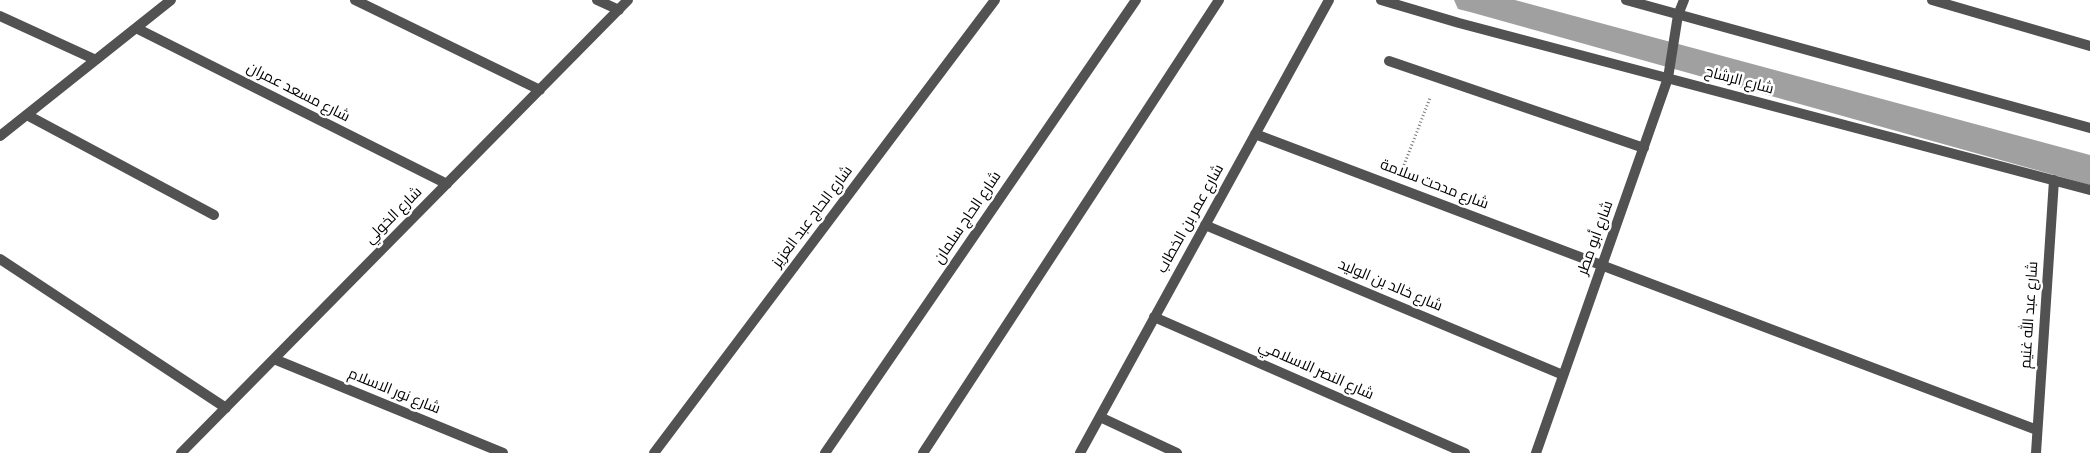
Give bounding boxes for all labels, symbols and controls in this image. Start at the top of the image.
street label: شارع مسعد عمران [243,59,353,127]
street label: شارع الرشاح [1703,63,1775,99]
street label: شارع مدحت سلامة [1377,156,1491,214]
street label: شارع عمر بن الخطاب [1154,161,1228,277]
street label: شارع الحاج عبد العزيز [769,163,857,271]
street label: شارع الحاج سلمان [930,168,1006,268]
street label: شارع الخولي [362,184,426,248]
street label: شارع أبو مطر [1574,198,1618,278]
street label: شارع خالد بن الوليد [1335,256,1445,316]
street label: شارع عبد الله غنيم [2017,261,2043,369]
street label: شارع النصر الاسلامي [1256,338,1376,404]
street label: شارع نور الاسلام [345,365,443,419]

